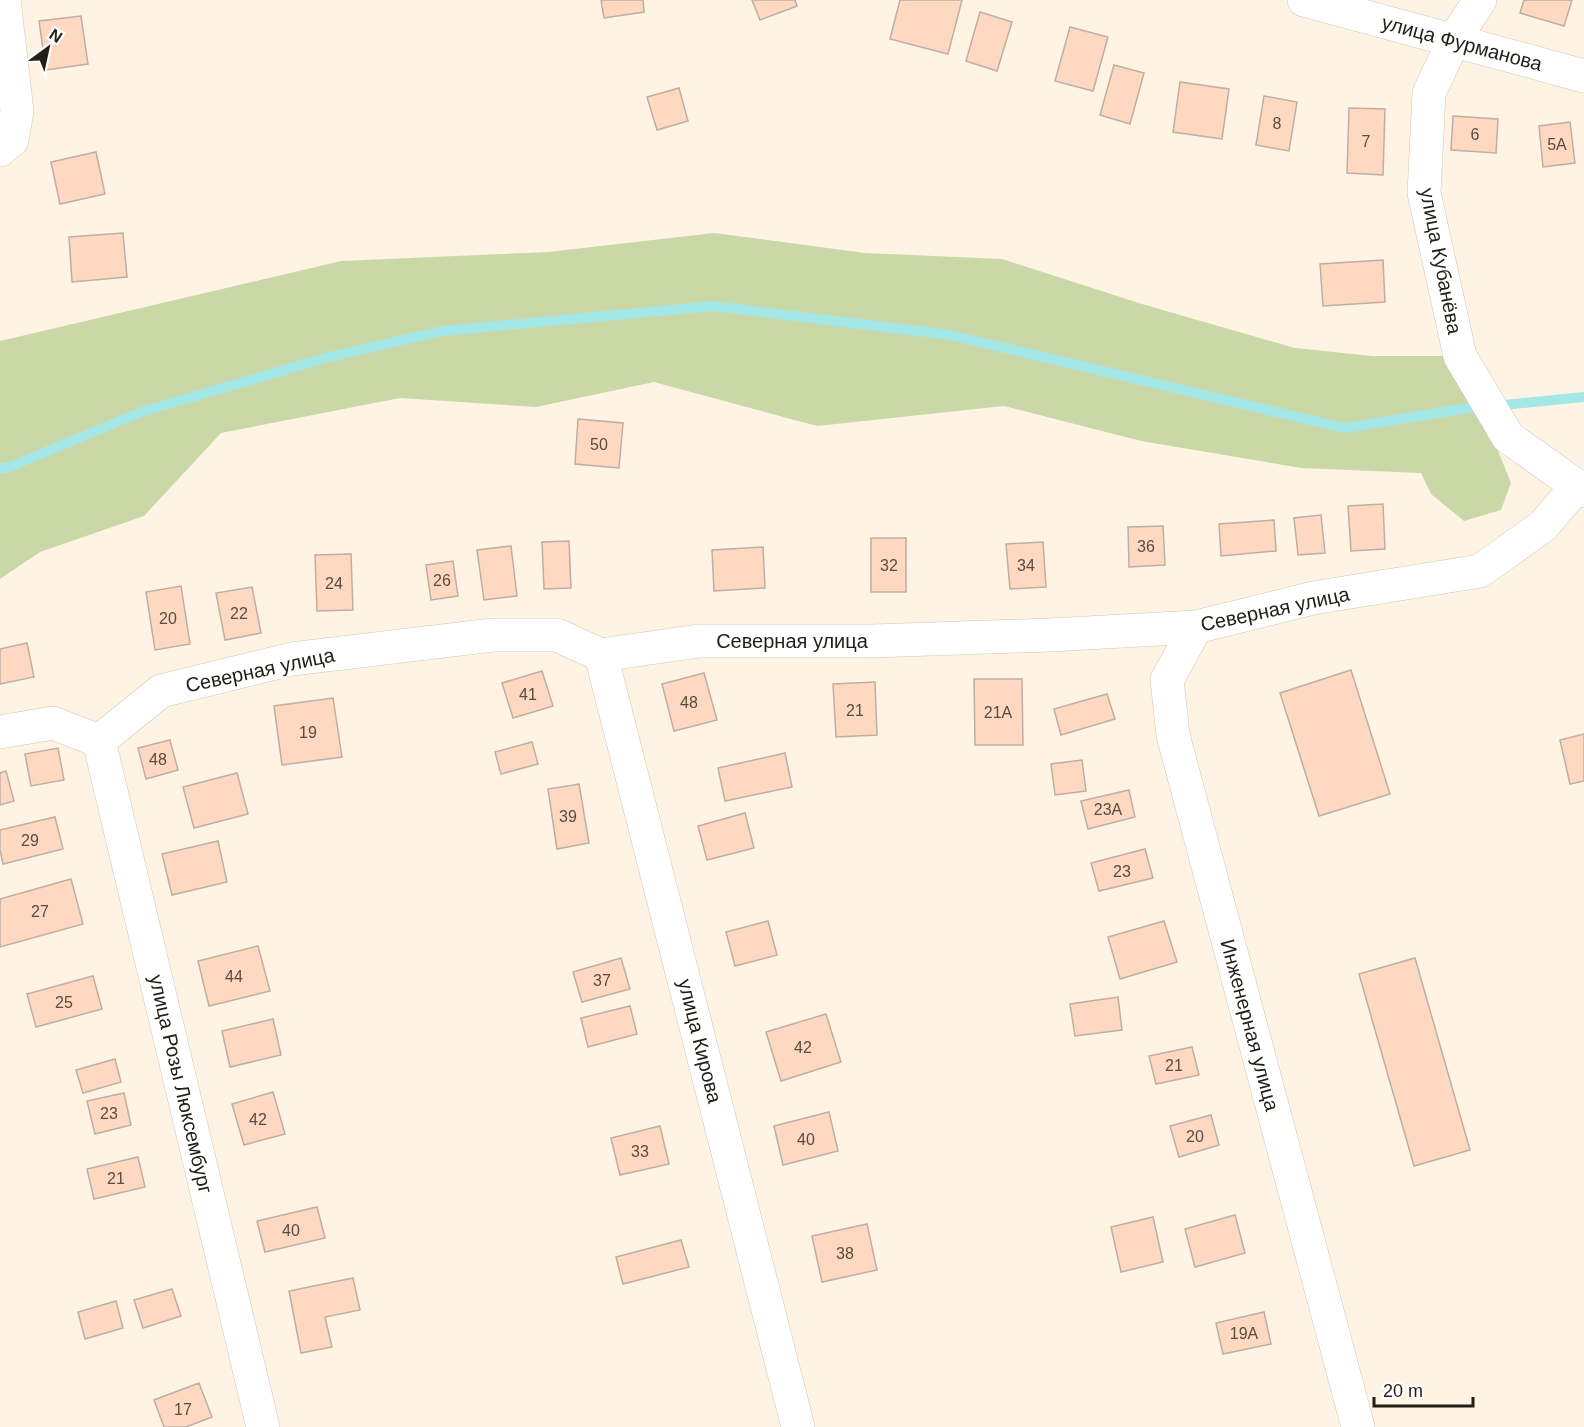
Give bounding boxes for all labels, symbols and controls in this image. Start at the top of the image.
street label: улица Фурманова [1379,11,1545,75]
north arrow [18,18,78,78]
text: N [46,26,65,46]
house number: 8 [1273,115,1282,132]
house number: 6 [1471,126,1480,143]
house number: 7 [1362,133,1371,150]
house number: 5А [1547,136,1567,153]
street label: улица Кубанёва [1416,186,1466,337]
house number: 50 [590,436,608,453]
house number: 36 [1137,538,1155,555]
house number: 32 [880,557,898,574]
house number: 34 [1017,557,1035,574]
house number: 26 [433,572,451,589]
house number: 24 [325,575,343,592]
street label: Северная улица [1198,582,1352,636]
house number: 22 [230,605,248,622]
house number: 20 [159,610,177,627]
street label: Северная улица [716,630,869,652]
street label: Северная улица [183,643,337,697]
house number: 41 [519,686,537,703]
house number: 48 [680,694,698,711]
house number: 21 [846,702,864,719]
house number: 21А [984,704,1013,721]
house number: 19 [299,724,317,741]
house number: 48 [149,751,167,768]
house number: 23А [1094,801,1123,818]
house number: 39 [559,808,577,825]
house number: 29 [21,832,39,849]
house number: 23 [1113,863,1131,880]
house number: 27 [31,903,49,920]
street label: Инженерная улица [1217,937,1284,1114]
house number: 44 [225,968,243,985]
street label: улица Розы Люксембург [145,972,217,1196]
house number: 37 [593,972,611,989]
street label: улица Кирова [674,977,726,1106]
house number: 25 [55,994,73,1011]
house number: 42 [794,1039,812,1056]
house number: 21 [1165,1057,1183,1074]
house number: 23 [100,1105,118,1122]
house number: 42 [249,1111,267,1128]
house number: 20 [1186,1128,1204,1145]
house number: 40 [797,1131,815,1148]
house number: 33 [631,1143,649,1160]
house number: 21 [107,1170,125,1187]
house number: 40 [282,1222,300,1239]
house number: 38 [836,1245,854,1262]
house number: 19А [1230,1325,1259,1342]
scale bar [1374,1370,1473,1408]
text: 20 m [1383,1381,1423,1401]
house number: 17 [174,1401,192,1418]

